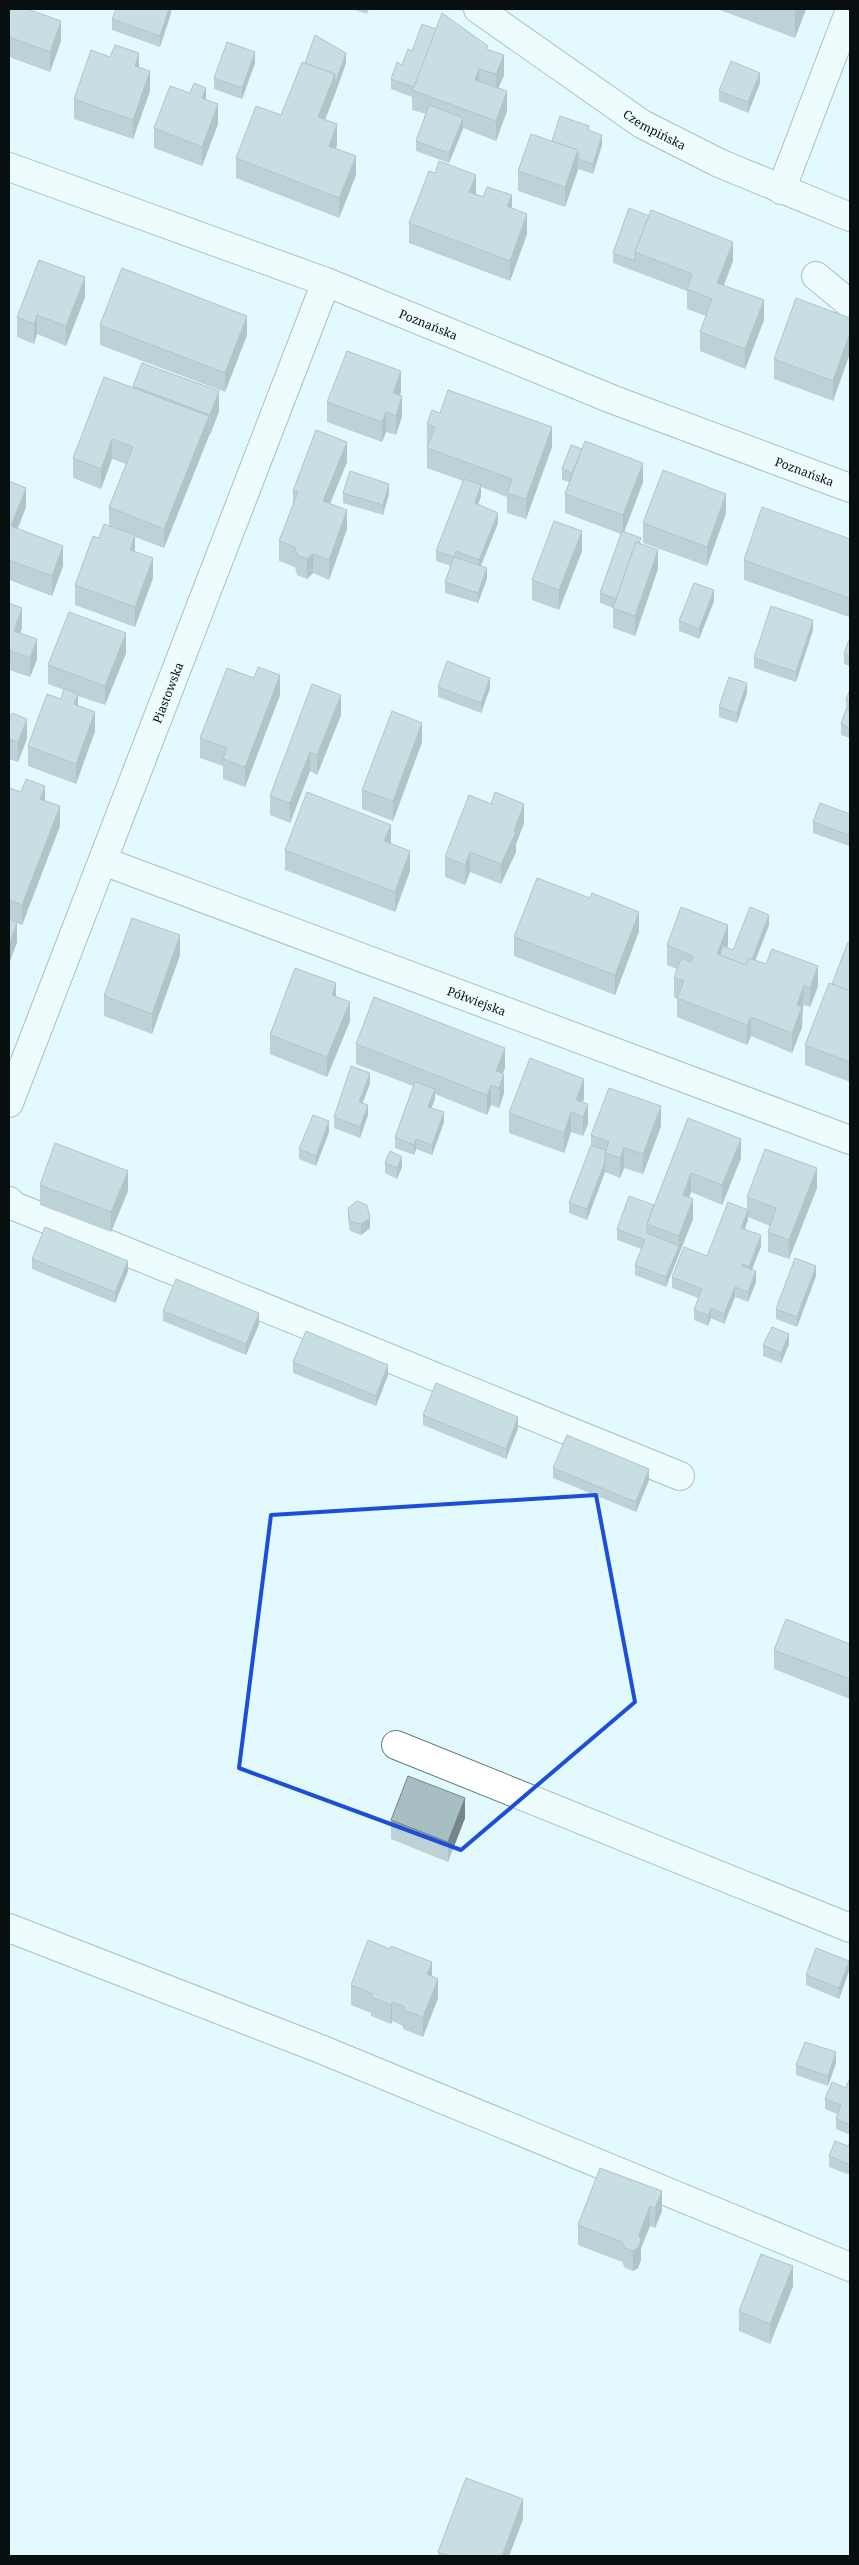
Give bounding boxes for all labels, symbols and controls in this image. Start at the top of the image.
street label: Czempińska [620,105,689,154]
street label: Poznańska [397,304,461,344]
street label: Poznańska [773,452,837,490]
street label: Piastowska [148,659,187,725]
street label: Półwiejska [445,982,509,1019]

